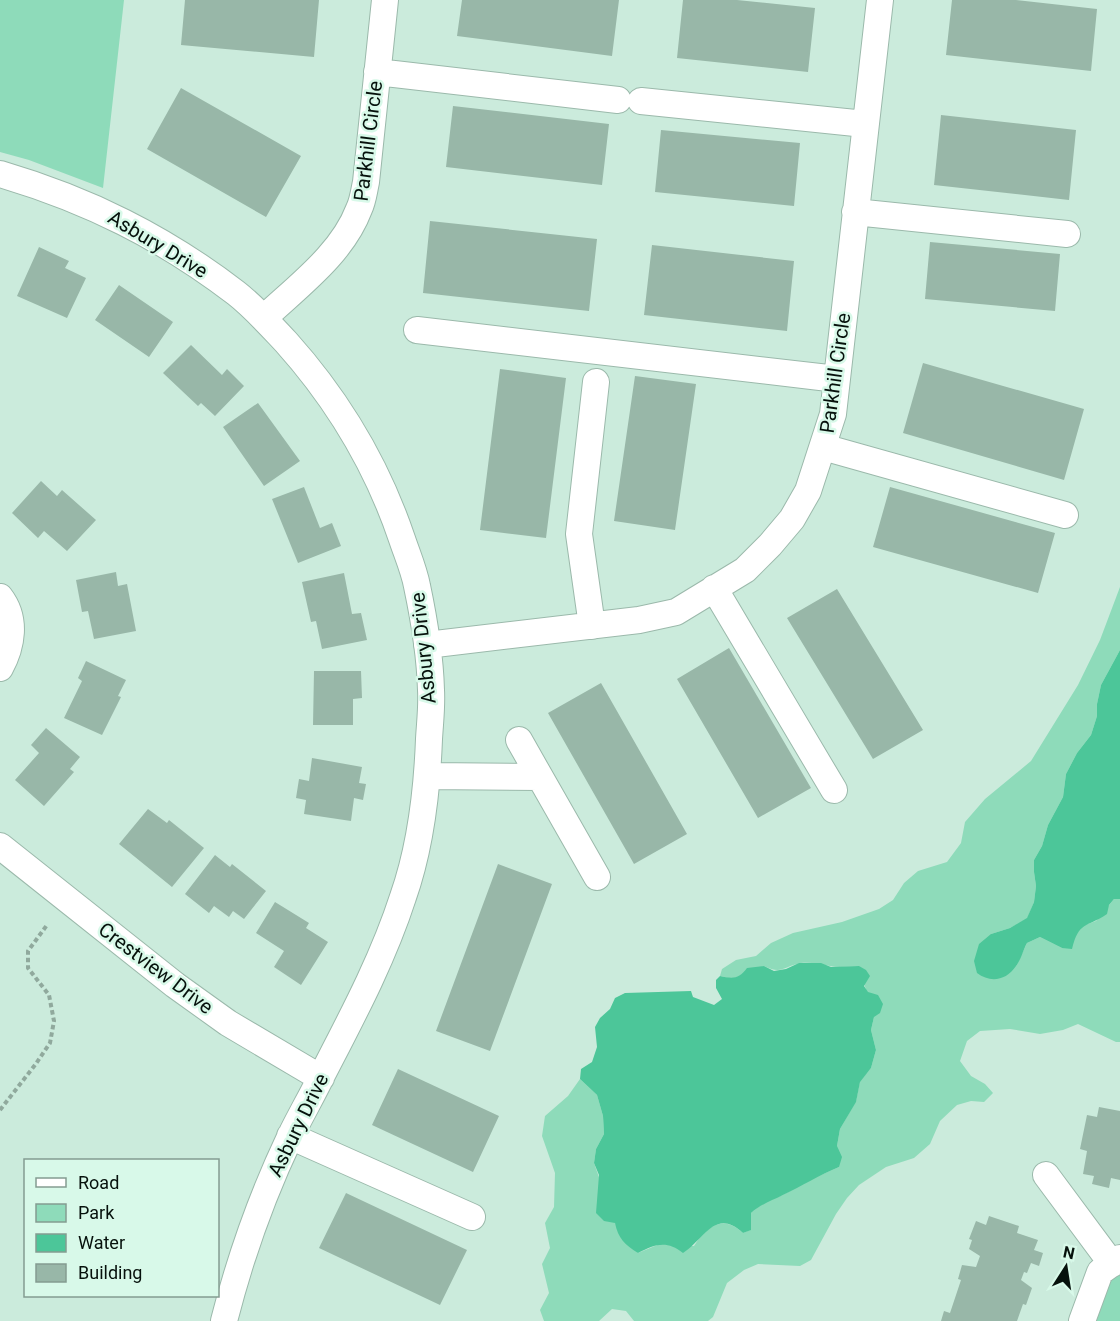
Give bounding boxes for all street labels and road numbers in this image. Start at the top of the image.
street label: Parkhill Circle [349,79,387,203]
street label: Asbury Drive [104,205,212,283]
street label: Parkhill Circle [815,311,855,435]
street label: Asbury Drive [405,591,441,705]
street label: Crestview Drive [94,917,218,1019]
street label: Asbury Drive [263,1069,333,1181]

